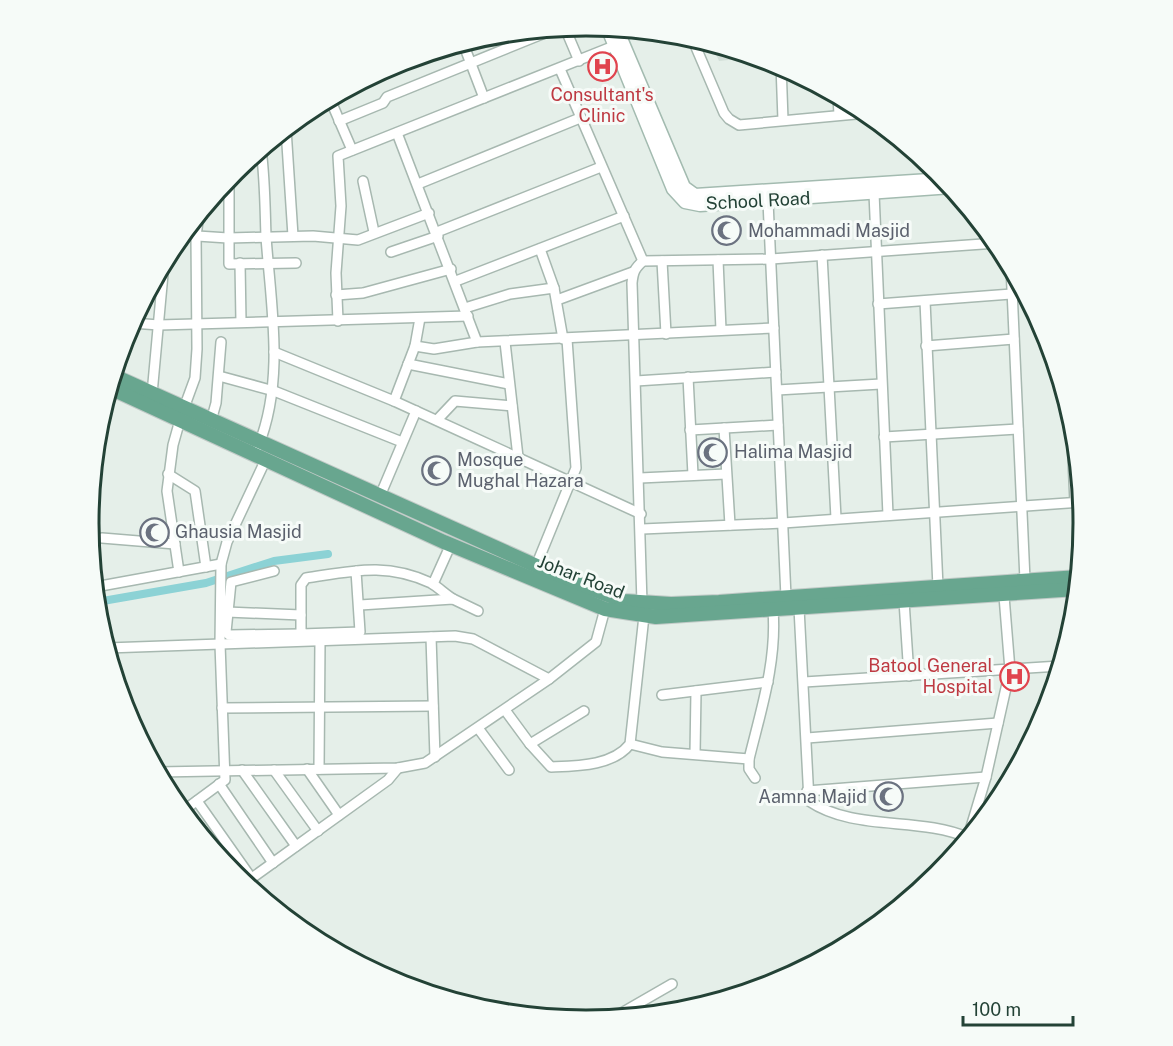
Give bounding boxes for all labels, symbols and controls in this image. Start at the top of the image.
hospital icon: Consultant's Clinic [586,50,618,82]
place label: Consultant's Clinic [550,84,654,126]
street label: School Road [705,187,811,214]
mosque icon: Mohammadi Masjid [711,215,743,247]
place label: Mohammadi Masjid [748,220,910,241]
mosque icon: Halima Masjid [697,436,729,468]
place label: Halima Masjid [734,441,852,462]
place label: Mosque Mughal Hazara [457,449,584,491]
mosque icon: Mosque Mughal Hazara [420,454,452,486]
mosque icon: Ghausia Masjid [138,516,170,548]
place label: Ghausia Masjid [175,521,302,542]
street label: Johar Road [535,550,628,603]
place label: Batool General Hospital [868,655,993,697]
hospital icon: Batool General Hospital [998,660,1030,692]
mosque icon: Aamna Majid [872,781,904,813]
place label: Aamna Majid [758,786,867,807]
scale bar [963,989,1072,1027]
text: 100 m [972,999,1021,1020]

